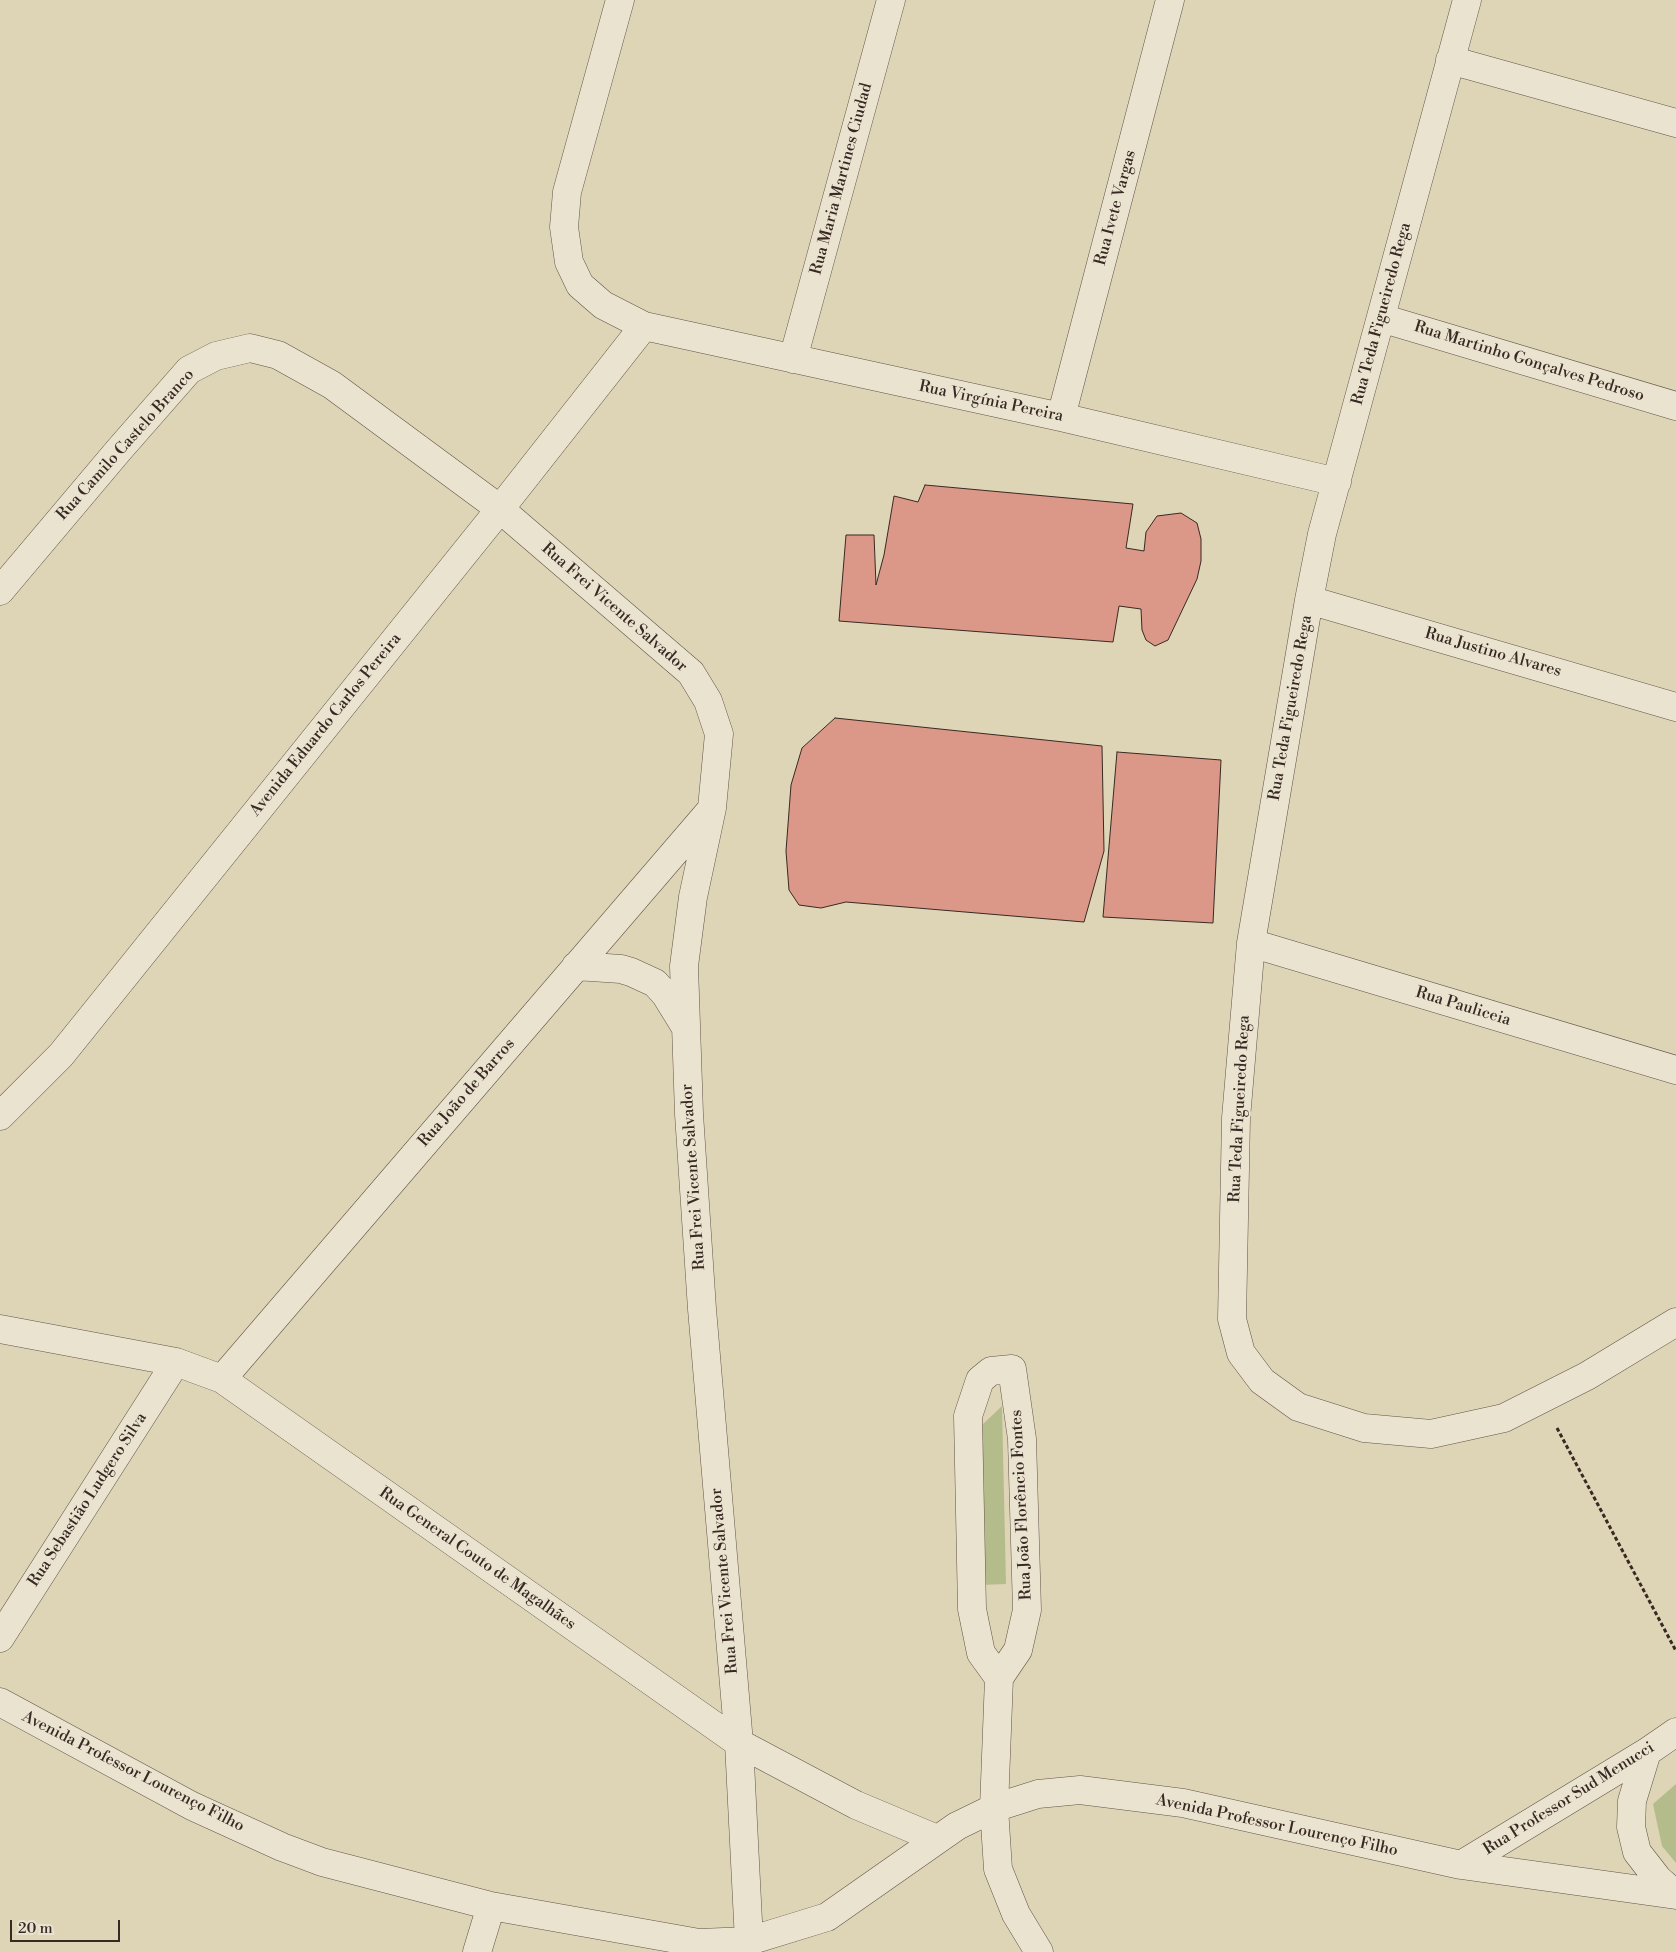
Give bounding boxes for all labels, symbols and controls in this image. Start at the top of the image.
street label: Rua Maria Martines Ciudad [807,81,877,277]
street label: Rua Ivete Vargas [1091,148,1141,268]
street label: Rua Teda Figueiredo Rega [1348,221,1416,407]
street label: Rua Martinho Gonçalves Pedroso [1412,318,1646,406]
street label: Rua Camilo Castelo Branco [53,366,199,524]
street label: Rua Virgínia Pereira [917,377,1065,427]
street label: Rua Frei Vicente Salvador [537,539,691,677]
street label: Rua Teda Figueiredo Rega [1265,614,1317,802]
street label: Rua Justino Alvares [1423,624,1563,682]
street label: Avenida Eduardo Carlos Pereira [246,630,406,820]
street label: Rua Pauliceia [1413,983,1513,1031]
street label: Rua Teda Figueiredo Rega [1225,1015,1255,1203]
street label: Rua João de Barros [415,1035,519,1151]
street label: Rua Frei Vicente Salvador [678,1083,710,1271]
street label: Rua Sebastião Ludgero Silva [24,1409,152,1591]
street label: Rua João Florêncio Fontes [1007,1409,1037,1601]
street label: Rua General Couto de Magalhães [375,1484,579,1634]
street label: Rua Frei Vicente Salvador [707,1487,743,1675]
street label: Avenida Professor Lourenço Filho [19,1707,247,1837]
street label: Rua Professor Sud Menucci [1480,1738,1658,1860]
street label: Avenida Professor Lourenço Filho [1154,1791,1400,1861]
scale bar [12,1910,122,1942]
text: 20 m [18,1919,53,1938]

